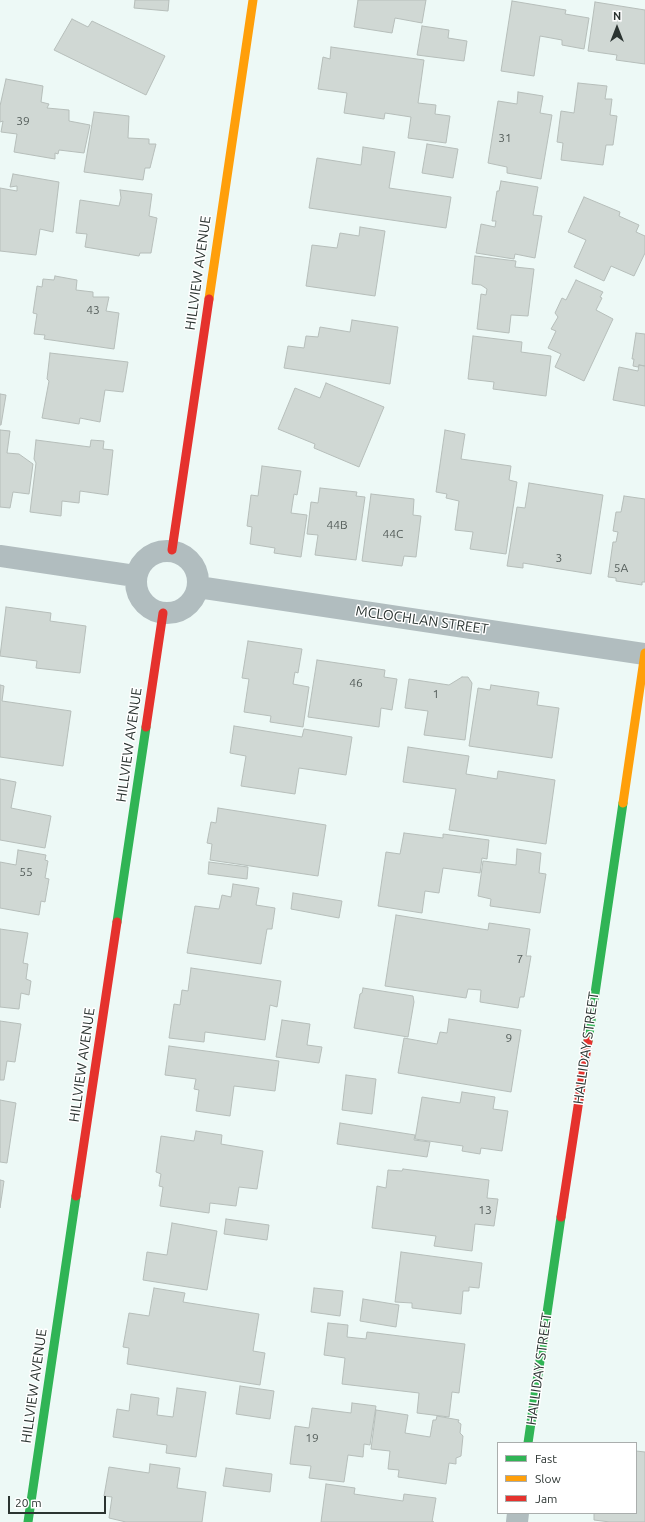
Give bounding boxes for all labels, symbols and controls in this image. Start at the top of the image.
north arrow [597,8,637,48]
text: N [613,10,621,22]
house number: 39 [16,114,30,128]
house number: 31 [498,131,512,145]
street label: HILLVIEW AVENUE [182,215,214,331]
house number: 43 [86,303,100,317]
house number: 44B [326,518,348,532]
house number: 44C [383,527,403,541]
house number: 3 [556,551,562,565]
house number: 5A [614,561,628,575]
street label: MCLOCHLAN STREET [355,602,489,638]
house number: 46 [349,676,363,690]
street label: HILLVIEW AVENUE [113,687,145,803]
house number: 1 [433,687,439,701]
house number: 55 [19,865,33,879]
house number: 7 [517,952,523,966]
street label: HALLIDAY STREET [570,991,602,1105]
street label: HILLVIEW AVENUE [66,1007,98,1123]
house number: 9 [506,1031,512,1045]
house number: 13 [478,1203,492,1217]
street label: HALLIDAY STREET [523,1312,555,1426]
street label: HILLVIEW AVENUE [18,1328,50,1444]
house number: 19 [305,1431,319,1445]
legend [497,1442,637,1514]
text: Fast [535,1452,557,1465]
text: Slow [535,1472,561,1485]
scale bar [10,1488,108,1514]
text: Jam [535,1492,557,1505]
text: 20 m [15,1496,42,1509]

